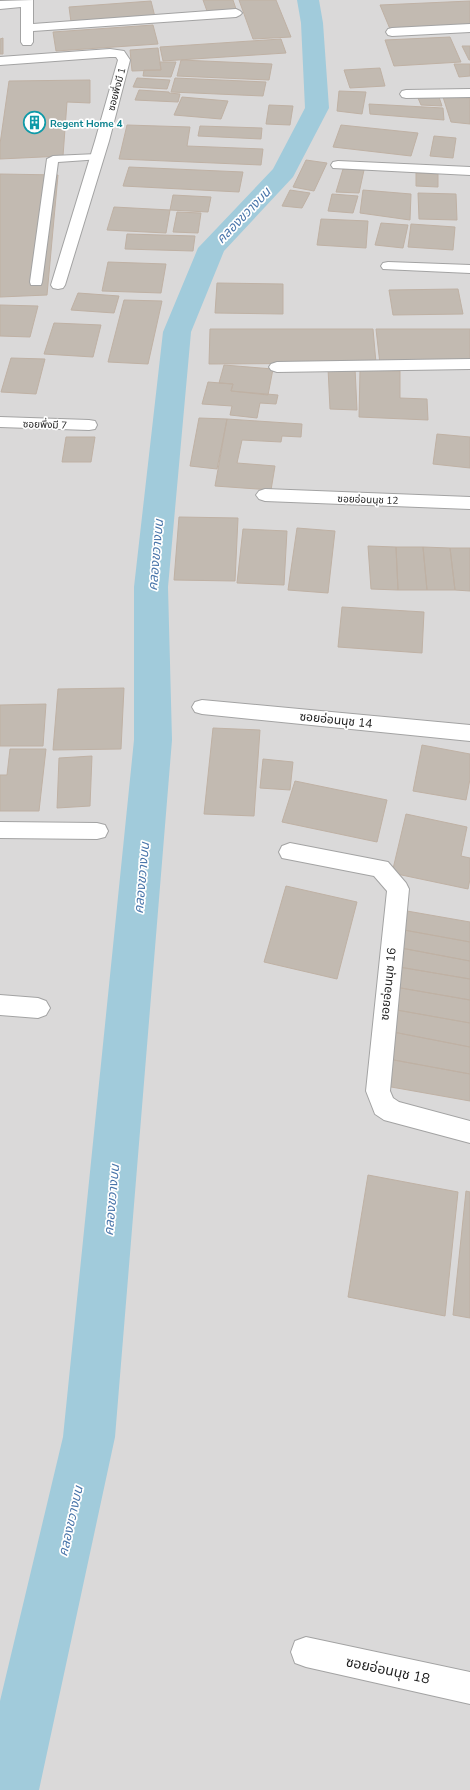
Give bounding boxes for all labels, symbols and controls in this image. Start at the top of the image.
street label: ซอยพึ่งมี 1 [104,66,129,112]
building icon: Regent Home 4 [21,110,47,136]
place label: Regent Home 4 [50,117,122,131]
water label: คลองขวางบน [212,183,276,248]
street label: ซอยพึ่งมี 7 [23,416,67,433]
street label: ซอยอ่อนนุช 12 [337,492,399,508]
water label: คลองขวางบน [144,518,168,591]
street label: ซอยอ่อนนุช 14 [299,708,373,732]
water label: คลองขวางบน [130,841,154,914]
street label: ซอยอ่อนนุช 16 [376,947,400,1021]
water label: คลองขวางบน [100,1163,124,1236]
water label: คลองขวางบน [54,1483,88,1558]
street label: ซอยอ่อนนุช 18 [344,1652,432,1689]

